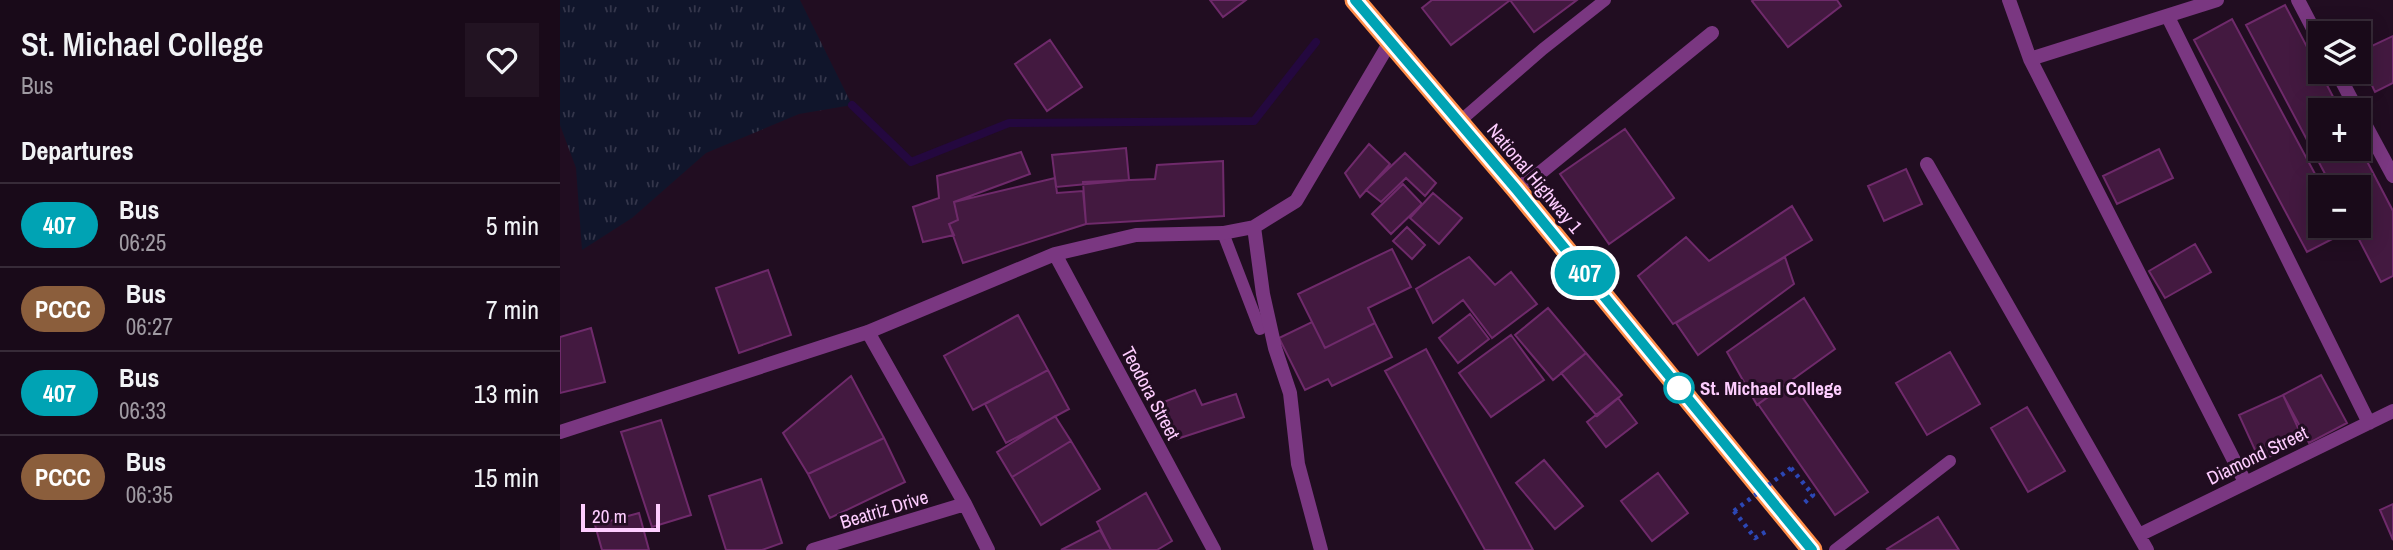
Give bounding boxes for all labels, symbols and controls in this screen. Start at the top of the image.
map controls [2308,21,2371,238]
button: layers [2308,21,2371,84]
text: St. Michael College [21,22,264,66]
button: heart [465,23,539,97]
text: Bus [21,70,54,101]
button: + [2308,98,2371,161]
street label: National Highway 1 [1481,118,1589,239]
text: Departures [21,133,134,168]
button: − [2308,175,2371,238]
text: Bus [119,192,159,227]
text: 5 min [486,208,539,243]
text: 407 [43,209,76,241]
text: 06:25 [119,227,166,258]
line badge: 407 [1545,250,1625,296]
text: 407 [1569,257,1601,289]
text: Bus [126,276,166,311]
text: 7 min [486,292,539,327]
text: PCCC [35,293,91,325]
text: 06:27 [126,311,173,342]
street label: Teodora Street [1116,342,1187,445]
text: Bus [119,360,159,395]
marker: St. Michael College [1664,373,1694,403]
place label: St. Michael College [1700,375,1842,401]
text: 13 min [474,376,539,411]
text: 407 [43,377,76,409]
text: 06:33 [119,395,166,426]
street label: Diamond Street [2202,419,2312,491]
text: Bus [126,444,166,479]
text: 15 min [474,460,539,495]
text: PCCC [35,461,91,493]
text: 06:35 [126,479,173,510]
street label: Beatriz Drive [837,483,931,535]
scale bar [581,501,660,533]
text: 20 m [592,503,627,529]

